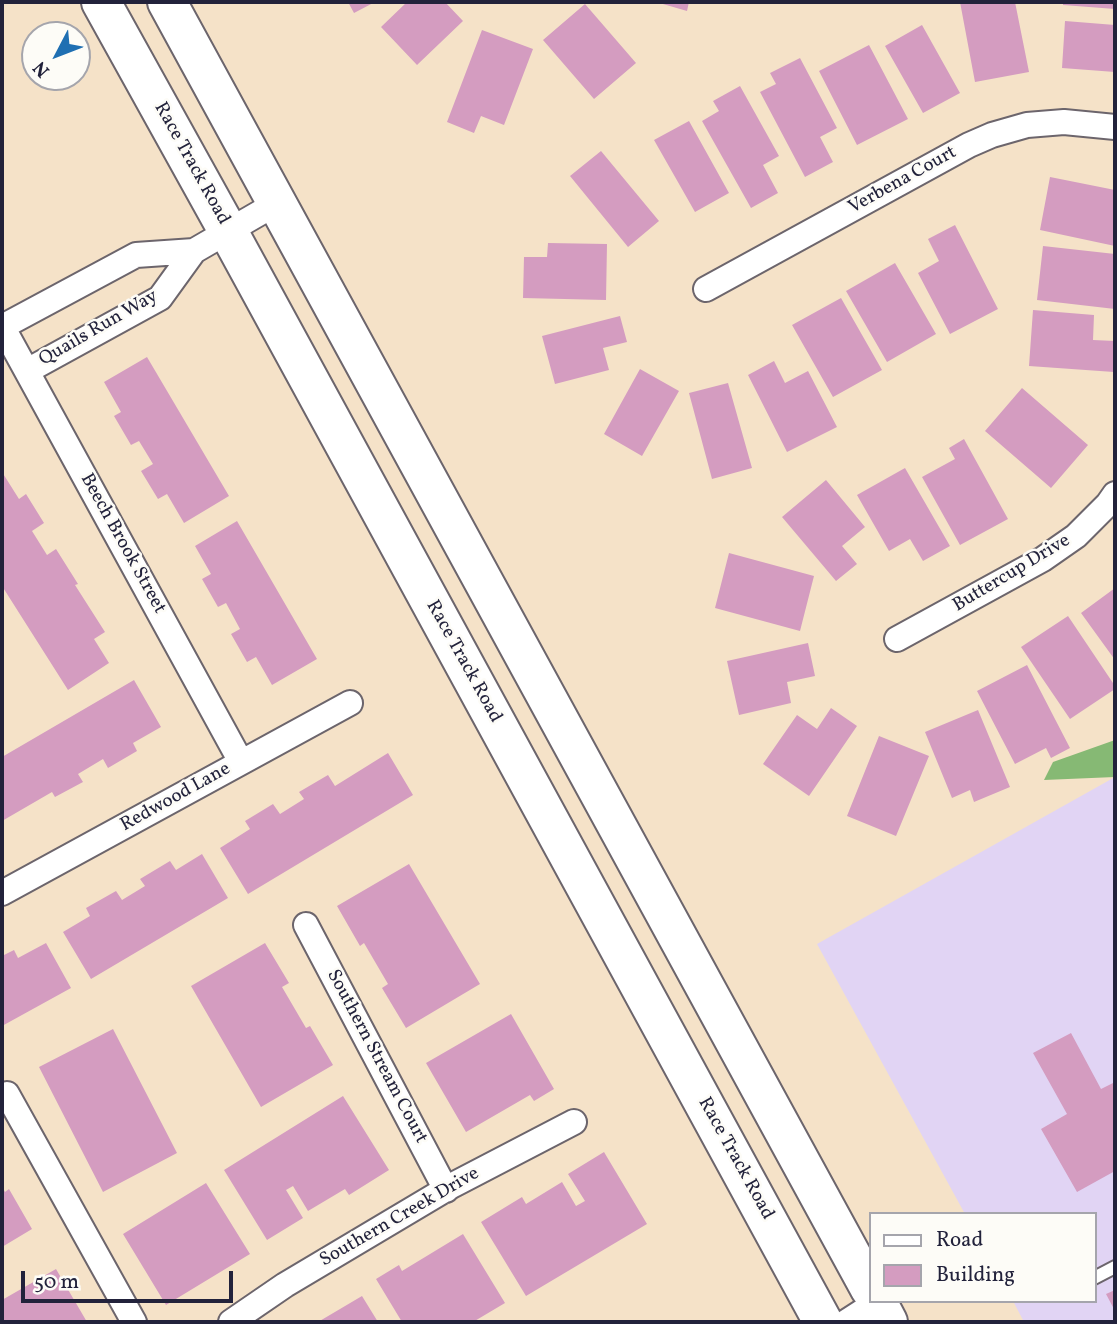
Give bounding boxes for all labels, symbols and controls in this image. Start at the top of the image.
north arrow [21,21,91,91]
text: N [28,55,56,83]
street label: Race Track Road [148,99,234,229]
street label: Verbena Court [845,142,961,220]
street label: Quails Run Way [36,286,162,372]
street label: Beech Brook Street [74,470,170,618]
street label: Buttercup Drive [949,530,1075,618]
street label: Race Track Road [420,597,506,727]
street label: Redwood Lane [117,758,235,838]
street label: Southern Stream Court [321,966,431,1148]
street label: Race Track Road [692,1094,778,1224]
street label: Southern Creek Drive [316,1163,484,1273]
legend [869,1212,1096,1303]
text: Road [936,1226,983,1255]
scale bar [24,1258,236,1302]
text: Building [936,1261,1015,1290]
text: 50 m [34,1268,79,1297]

